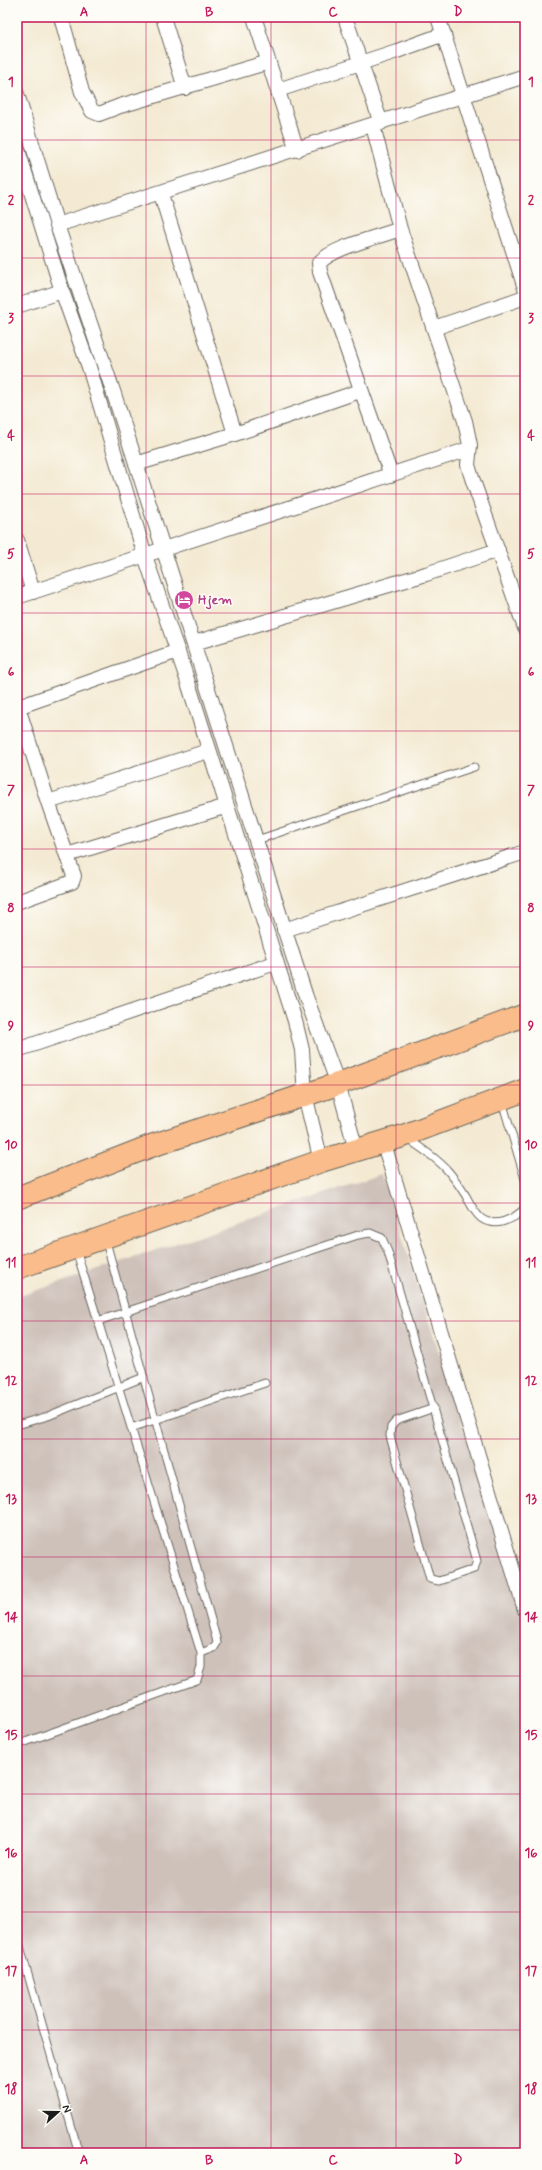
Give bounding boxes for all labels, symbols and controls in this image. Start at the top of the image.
text: A [80,4,88,21]
text: B [205,4,214,21]
text: C [328,4,338,21]
text: D [454,4,463,21]
text: 1 [8,74,14,91]
text: 1 [528,74,534,91]
text: 2 [8,192,15,209]
text: 2 [528,192,535,209]
text: 3 [8,310,14,327]
text: 3 [528,310,534,327]
text: 4 [7,428,15,445]
text: 4 [527,428,535,445]
text: 5 [7,546,15,563]
text: 5 [527,546,535,563]
hotel icon: Hjem [173,589,195,611]
place label: Hjem [198,592,232,610]
text: 6 [8,664,15,681]
text: 6 [528,664,535,681]
text: 7 [7,782,15,799]
text: 7 [527,782,535,799]
text: 8 [7,900,15,917]
text: 8 [527,900,535,917]
text: 9 [8,1018,15,1035]
text: 9 [528,1018,535,1035]
text: 10 [4,1137,18,1154]
text: 10 [524,1137,538,1154]
text: 11 [5,1255,17,1272]
text: 11 [525,1255,537,1272]
text: 12 [5,1373,17,1390]
text: 12 [525,1373,537,1390]
text: 13 [5,1491,17,1508]
text: 13 [525,1491,537,1508]
text: 14 [4,1609,18,1626]
text: 14 [524,1609,538,1626]
text: 15 [5,1727,17,1744]
text: 15 [525,1727,537,1744]
text: 16 [4,1845,18,1862]
text: 16 [524,1845,538,1862]
text: 17 [5,1963,18,1980]
text: 17 [525,1963,538,1980]
text: 18 [5,2081,17,2098]
text: 18 [525,2081,537,2098]
north arrow [38,2092,78,2132]
text: N [59,2103,74,2115]
text: A [80,2152,88,2169]
text: B [205,2152,214,2169]
text: C [328,2152,338,2169]
text: D [454,2152,463,2169]

